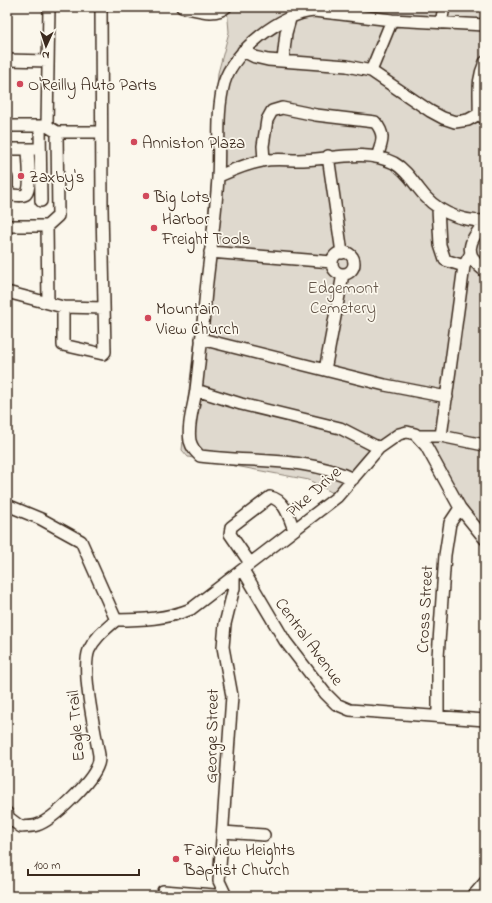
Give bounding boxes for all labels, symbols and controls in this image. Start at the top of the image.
north arrow [26,26,66,66]
text: N [41,47,50,63]
place label: O'Reilly Auto Parts [28,73,157,99]
marker: O'Reilly Auto Parts [15,79,25,89]
place label: Anniston Plaza [142,131,245,156]
marker: Anniston Plaza [129,137,139,147]
place label: Zaxby's [29,165,84,191]
marker: Zaxby's [16,171,26,181]
place label: Big Lots [153,185,210,212]
marker: Big Lots [141,191,151,201]
place label: Harbor Freight Tools [161,207,250,254]
marker: Harbor Freight Tools [149,223,159,233]
park label: Edgemont Cemetery [307,276,379,322]
place label: Mountain View Church [155,297,239,342]
marker: Mountain View Church [143,313,153,323]
street label: Pike Drive [281,460,347,524]
street label: Cross Street [411,564,440,654]
street label: Central Avenue [268,593,350,691]
street label: George Street [199,688,228,784]
street label: Eagle Trail [61,689,94,762]
place label: Fairview Heights Baptist Church [183,838,295,883]
scale bar [28,851,139,877]
marker: Fairview Heights Baptist Church [171,854,181,864]
text: 100 m [34,857,61,875]

